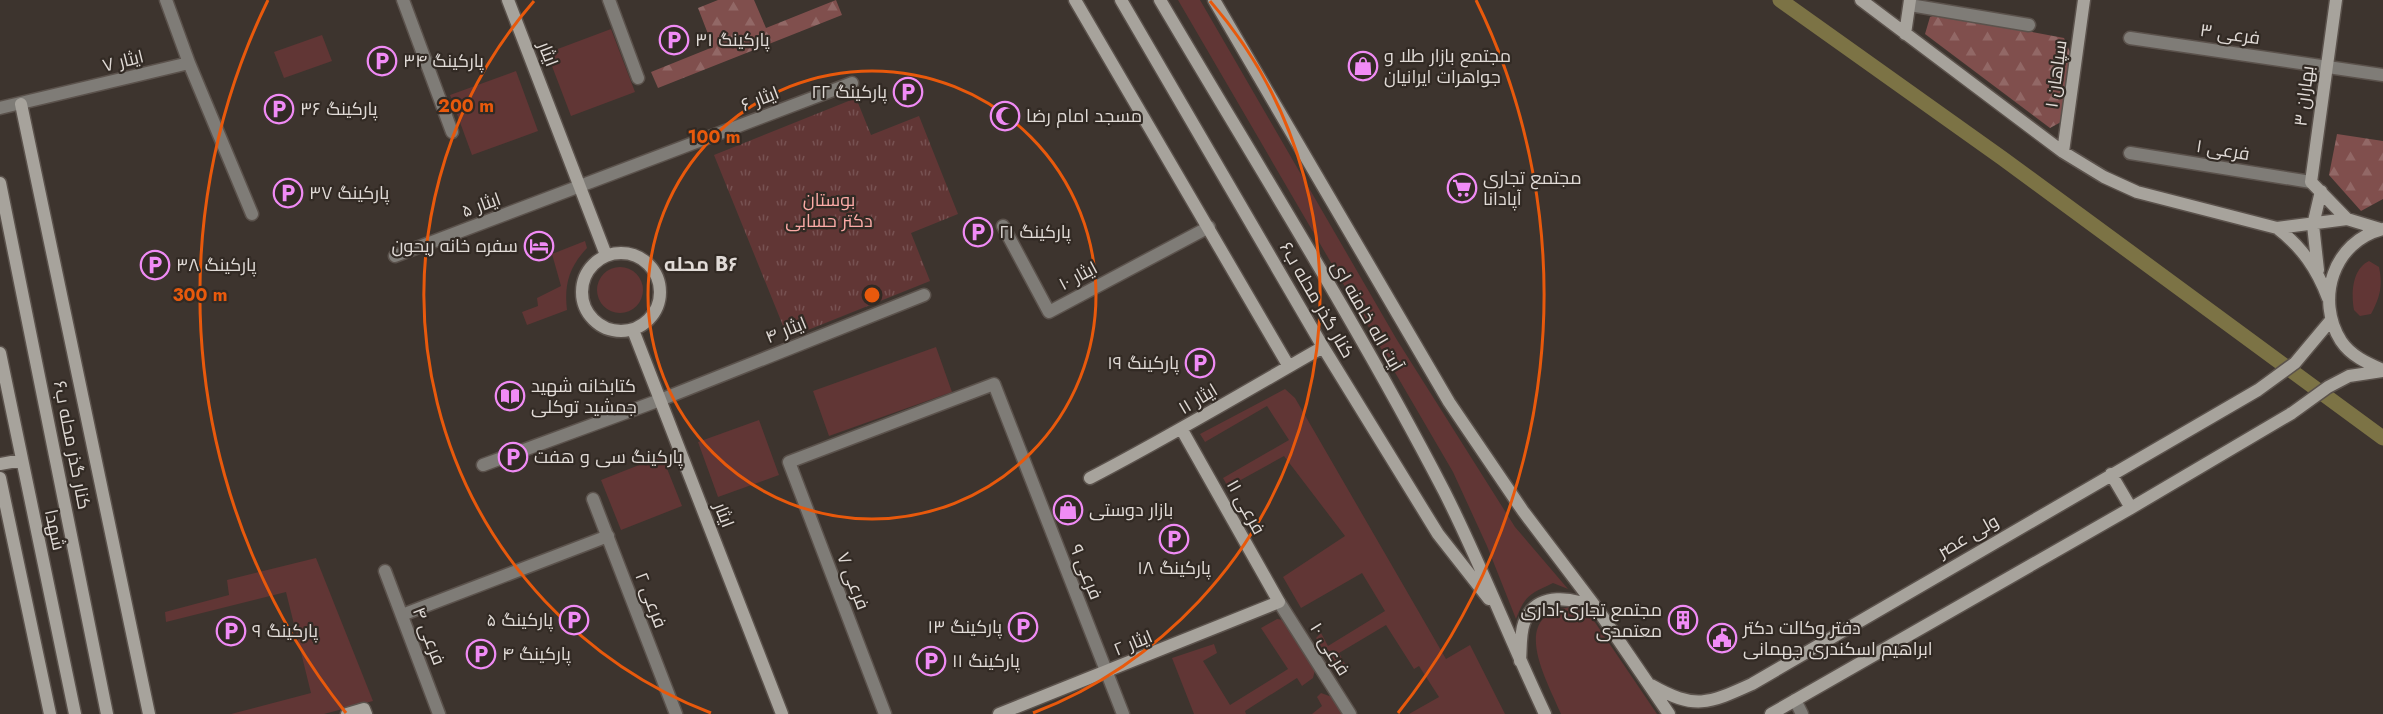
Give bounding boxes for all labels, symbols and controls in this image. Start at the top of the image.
street label: فرعی ۳ [2198,17,2262,51]
parking icon: پارکینگ ۳۱ [658,24,690,56]
place label: پارکینگ ۳۱ [695,27,770,53]
street label: ایثار [531,37,565,70]
street label: سپاهان ۱ [2038,38,2074,110]
street label: ایثار ۷ [100,43,146,79]
place label: مجتمع بازار طلا و جواهرات ایرانیان [1384,43,1511,90]
parking icon: پارکینگ ۳۴ [366,45,398,77]
place label: پارکینگ ۳۴ [403,48,484,74]
shop icon: مجتمع بازار طلا و جواهرات ایرانیان [1347,50,1379,82]
street label: بهاران ۳ [2287,64,2321,128]
parking icon: پارکینگ ۲۲ [892,76,924,108]
place label: پارکینگ ۲۲ [811,79,887,105]
street label: ایثار ۶ [737,80,783,118]
parking icon: پارکینگ ۳۶ [263,93,295,125]
text: 200 m [438,93,494,119]
place label: پارکینگ ۳۶ [300,96,378,122]
mosque icon: مسجد امام رضا [989,100,1021,132]
place label: مسجد امام رضا [1026,103,1142,129]
text: 100 m [687,124,741,150]
street label: فرعی ۱ [2194,133,2252,167]
place label: مجتمع تجاری آپادانا [1483,165,1581,212]
supermarket icon: مجتمع تجاری آپادانا [1446,172,1478,204]
parking icon: پارکینگ ۳۷ [272,177,304,209]
place label: پارکینگ ۳۷ [309,180,389,206]
street label: ایثار ۵ [458,186,504,224]
park label: بوستان دکتر حسابی [785,187,873,234]
parking icon: پارکینگ ۲۱ [962,216,994,248]
place label: پارکینگ ۲۱ [999,219,1071,245]
hotel icon: سفره خانه ریحون [523,230,555,262]
place label: سفره خانه ریحون [392,233,518,259]
street label: کنار گذر محله ب۶ [1273,237,1361,363]
parking icon: پارکینگ ۳۸ [139,249,171,281]
district label: محله B۶ [664,250,738,279]
place label: پارکینگ ۳۸ [176,252,256,278]
street label: ایثار ۱۰ [1054,255,1102,297]
street label: آیت اله خامنه ای [1325,256,1409,376]
text: 300 m [172,282,228,308]
centre of rings [862,285,882,305]
street label: ایثار ۴ [761,310,811,350]
parking icon: پارکینگ ۱۹ [1184,347,1216,379]
place label: پارکینگ ۱۹ [1107,350,1179,376]
place label: کتابخانه شهید جمشید توکلی [531,373,637,420]
street label: ایثار ۱۱ [1174,377,1222,421]
street label: کنار گذر محله ب۶ [47,378,97,512]
library icon: کتابخانه شهید جمشید توکلی [494,380,526,412]
parking icon: پارکینگ سی و هفت [497,441,529,473]
place label: پارکینگ سی و هفت [534,444,683,470]
street label: فرعی ۱۱ [1220,475,1272,539]
shop icon: بازار دوستی [1052,494,1084,526]
place label: بازار دوستی [1089,497,1173,523]
street label: ایثار [707,498,741,531]
street label: شهدا [38,507,72,553]
street label: ولی عصر [1932,508,2003,564]
parking icon: پارکینگ ۱۸ [1158,523,1190,555]
street label: فرعی ۹ [1063,540,1109,604]
street label: فرعی ۷ [830,549,876,613]
place label: پارکینگ ۱۸ [1137,555,1211,581]
street label: فرعی ۲ [629,568,673,632]
place label: مجتمع تجاری-اداری معتمدی [1521,597,1662,644]
street label: فرعی ۴ [406,603,452,669]
parking icon: پارکینگ ۵ [558,604,590,636]
building icon: مجتمع تجاری-اداری معتمدی [1667,604,1699,636]
place label: پارکینگ ۵ [486,607,553,633]
parking icon: پارکینگ ۱۳ [1007,611,1039,643]
place label: پارکینگ ۱۳ [927,614,1002,640]
parking icon: پارکینگ ۹ [215,615,247,647]
place label: دفتر وکالت دکتر ابراهیم اسکندری جهمانی [1742,615,1933,662]
street label: فرعی ۱۰ [1304,617,1356,681]
place label: پارکینگ ۹ [252,618,318,644]
public building icon: دفتر وکالت دکتر ابراهیم اسکندری جهمانی [1706,622,1738,654]
street label: ایثار ۲ [1110,623,1156,663]
parking icon: پارکینگ ۴ [465,638,497,670]
place label: پارکینگ ۴ [502,641,571,667]
parking icon: پارکینگ ۱۱ [915,645,947,677]
place label: پارکینگ ۱۱ [952,648,1020,674]

